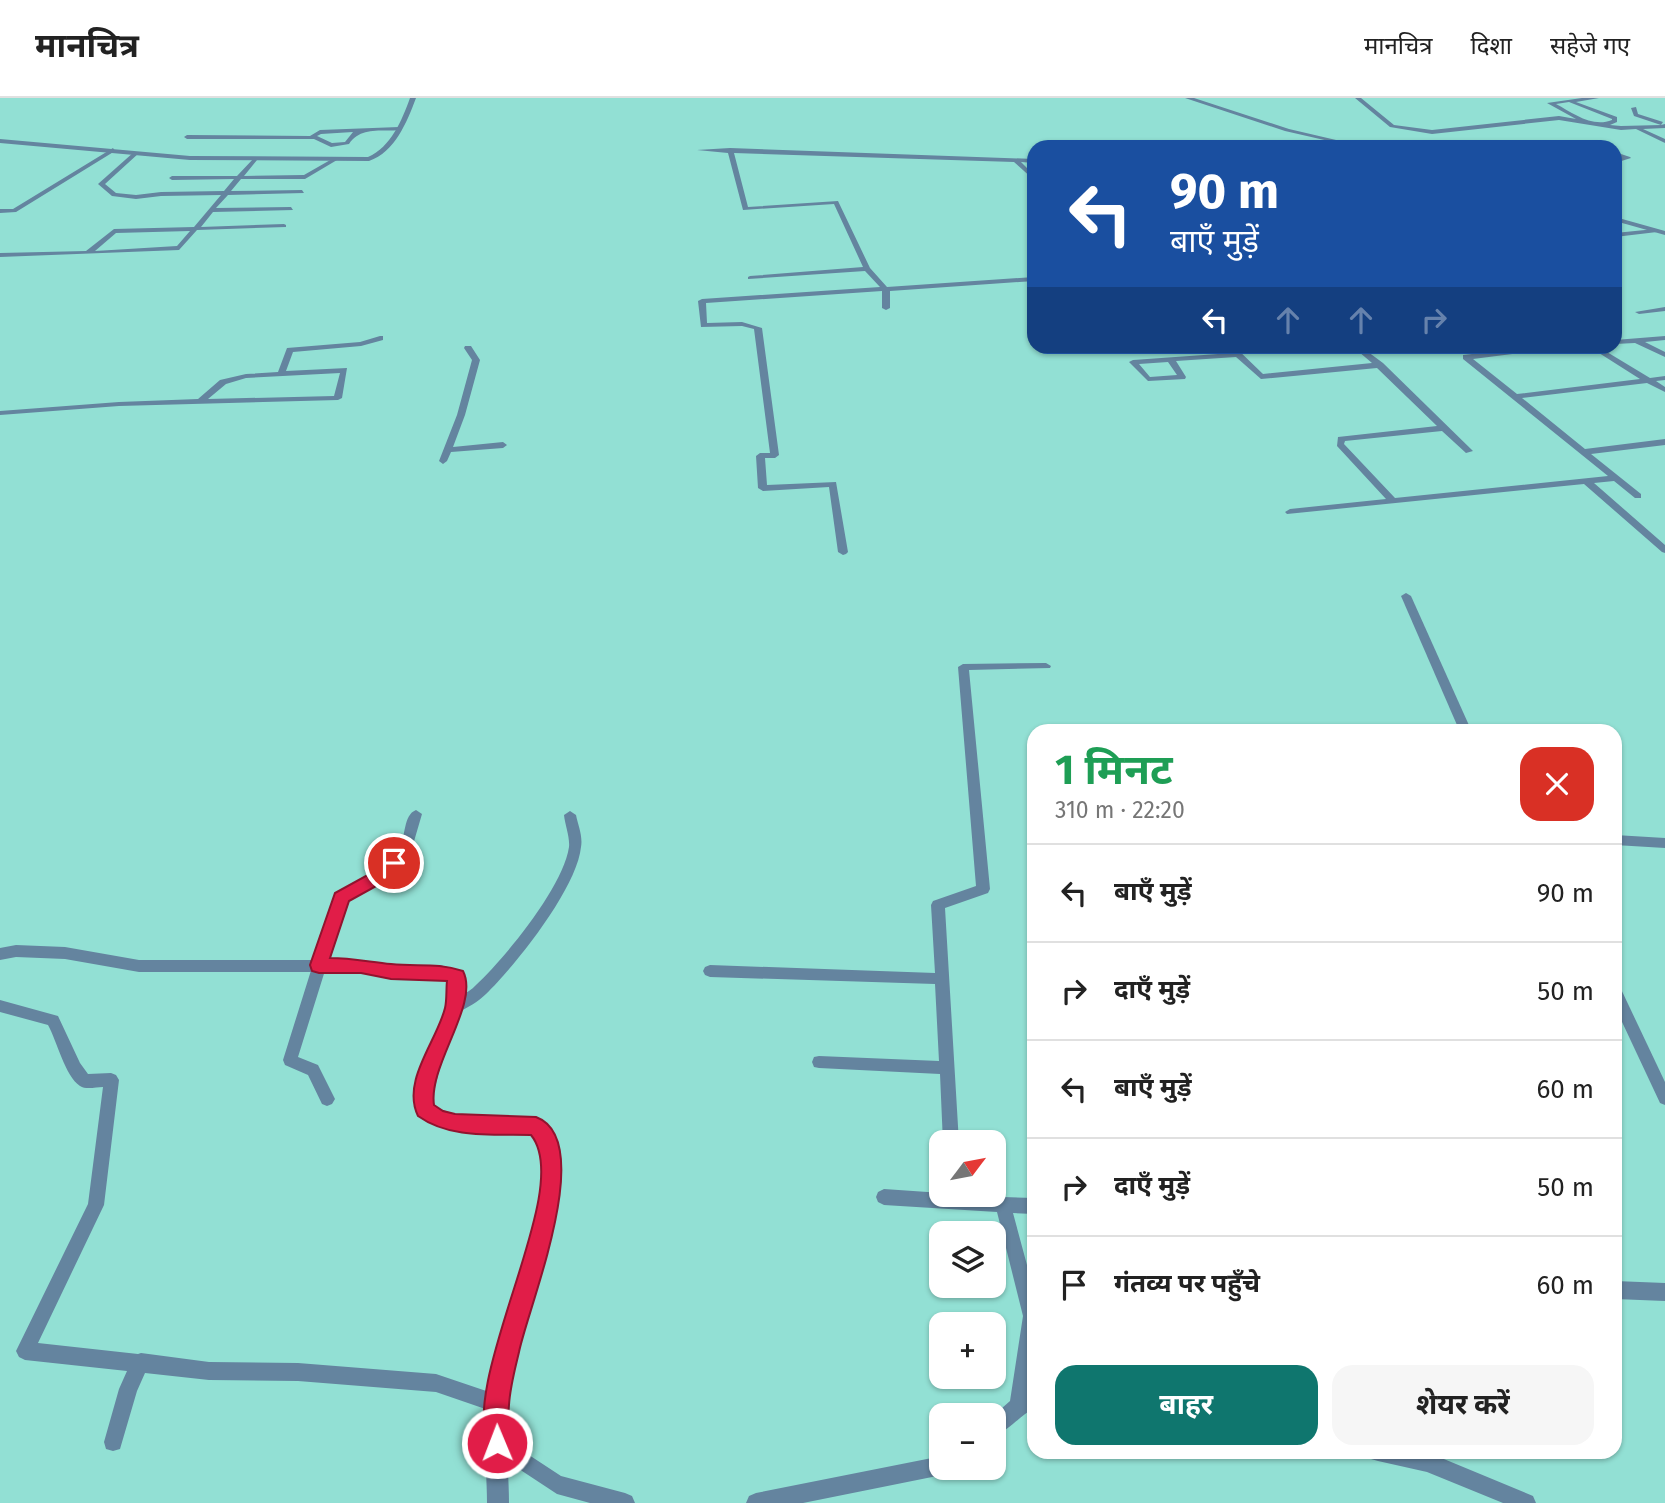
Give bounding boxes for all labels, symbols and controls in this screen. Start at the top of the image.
text: मानचित्र [35,26,139,66]
text: मानचित्र [1364,32,1433,60]
text: दिशा [1471,32,1512,60]
text: सहेजे गए [1550,32,1630,60]
text: 90 m [1170,162,1279,221]
icon: left [1055,168,1146,259]
text: बाएँ मुड़ें [1170,222,1259,260]
icon: left [1196,301,1234,339]
icon: ahead [1269,301,1307,339]
icon: ahead [1342,301,1380,339]
icon: right [1415,301,1453,339]
text: 1 मिनट [1055,745,1173,795]
button: close [1520,747,1594,821]
text: 310 m · 22:20 [1055,796,1185,824]
pin [364,833,424,893]
icon: arrive [375,844,413,882]
icon: left [1055,874,1093,912]
text: बाएँ मुड़ें [1114,876,1191,907]
text: 90 m [1537,878,1594,909]
icon: right [1055,972,1093,1010]
text: दाएँ मुड़ें [1114,974,1190,1005]
text: 50 m [1537,976,1594,1007]
icon: left [1055,1070,1093,1108]
text: बाएँ मुड़ें [1114,1072,1191,1103]
text: 60 m [1536,1074,1594,1105]
north arrow [929,1130,1006,1208]
map controls [929,1130,1006,1480]
icon: right [1055,1168,1093,1206]
text: दाएँ मुड़ें [1114,1170,1190,1201]
text: 50 m [1537,1172,1594,1203]
button: layers [929,1221,1006,1298]
icon: arrive [1055,1266,1093,1304]
text: गंतव्य पर पहुँचे [1114,1268,1260,1299]
text: 60 m [1536,1270,1594,1301]
button: + [929,1312,1006,1389]
button: बाहर [1055,1365,1318,1445]
button: शेयर करें [1332,1365,1594,1445]
button: − [929,1403,1006,1480]
position arrow [460,1406,534,1480]

